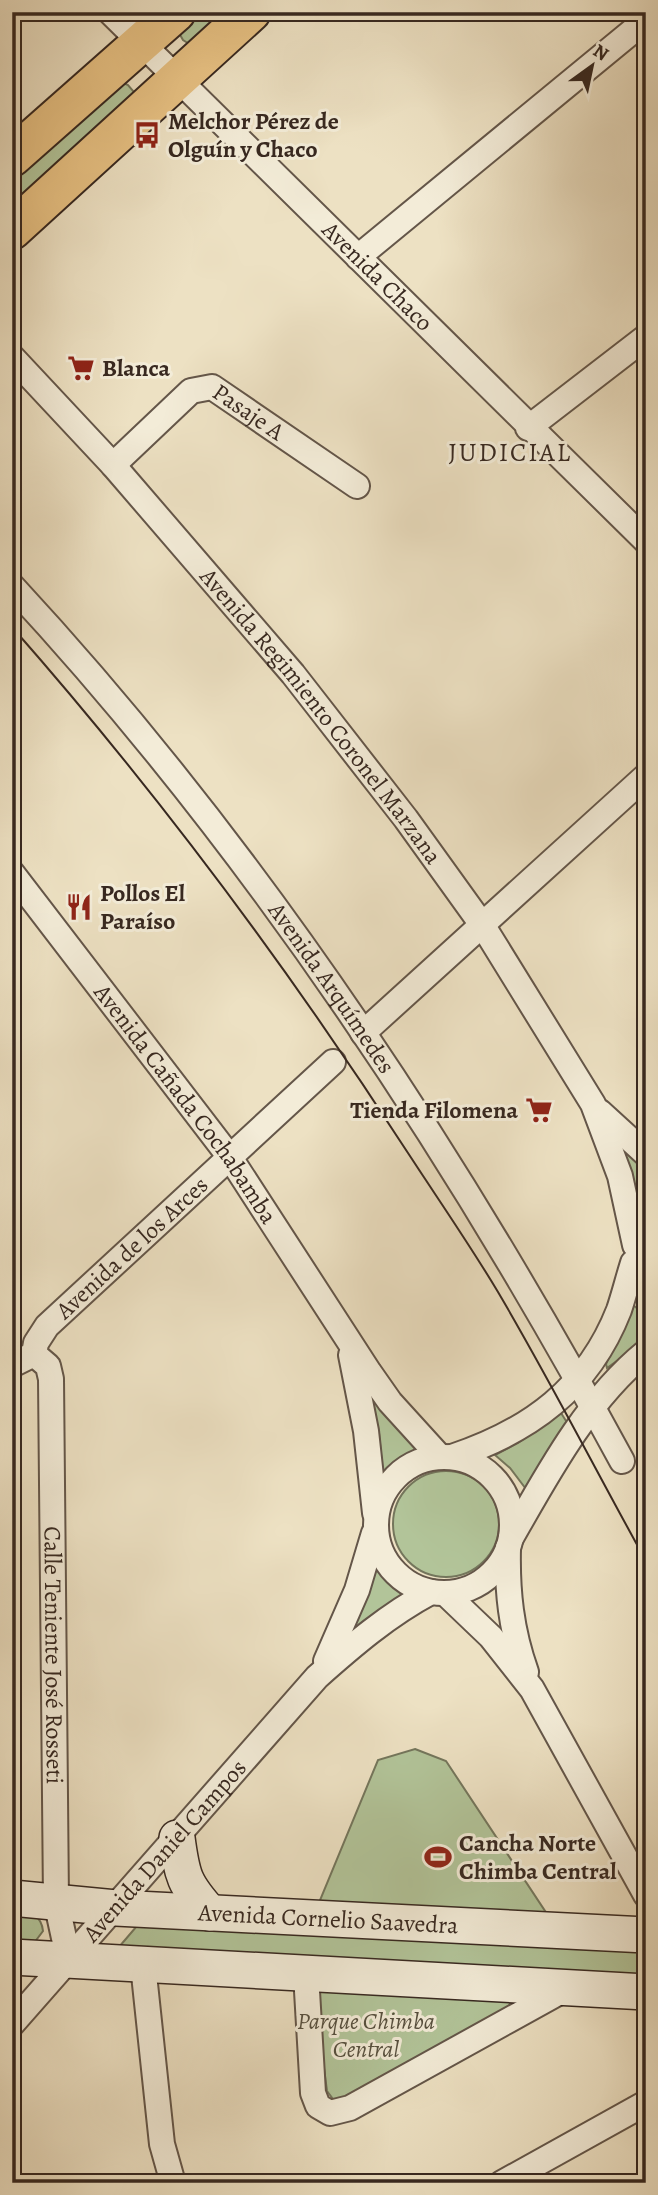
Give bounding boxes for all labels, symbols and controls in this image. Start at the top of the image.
north arrow [556,32,626,102]
text: N [588,38,614,67]
place label: Melchor Pérez de Olguín y Chaco [168,105,339,165]
bus stop icon: Melchor Pérez de Olguín y Chaco [132,120,162,150]
street label: Avenida Chaco [314,213,440,338]
place label: Blanca [102,352,171,384]
supermarket icon: Blanca [66,353,96,383]
street label: Pasaje A [206,376,291,448]
district label: JUDICIAL [448,435,572,470]
street label: Avenida Regimiento Coronel Marzana [192,560,450,871]
place label: Pollos El Paraíso [100,877,186,937]
restaurant icon: Pollos El Paraíso [64,892,94,922]
street label: Avenida Arquímedes [260,895,403,1080]
street label: Avenida Cañada Cochabamba [86,977,285,1231]
place label: Tienda Filomena [350,1094,518,1126]
supermarket icon: Tienda Filomena [524,1095,554,1125]
street label: Avenida de los Arces [48,1169,215,1327]
street label: Calle Teniente José Rosseti [36,1526,71,1784]
street label: Avenida Daniel Campos [75,1752,254,1949]
place label: Cancha Norte Chimba Central [459,1827,617,1887]
sports icon: Cancha Norte Chimba Central [423,1842,453,1872]
street label: Avenida Cornelio Saavedra [196,1896,460,1941]
park label: Parque Chimba Central [297,2005,435,2065]

